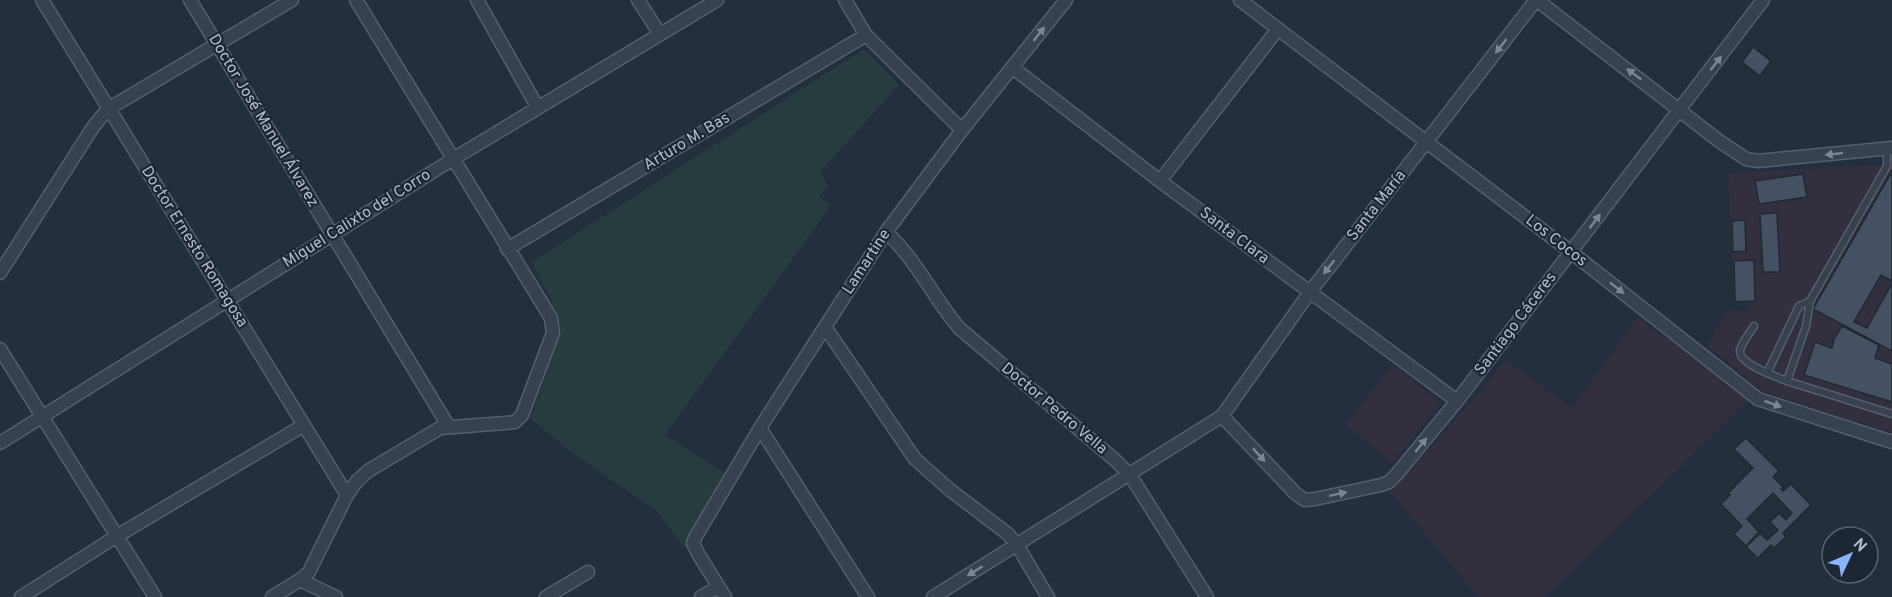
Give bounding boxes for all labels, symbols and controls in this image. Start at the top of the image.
one-way arrow [1033,26,1046,42]
street label: Doctor José Manuel Álvarez [203,30,324,211]
one-way arrow [1495,39,1507,54]
one-way arrow [1709,55,1722,71]
one-way arrow [1626,68,1642,80]
street label: Arturo M. Bas [640,108,734,176]
one-way arrow [1824,149,1843,159]
street label: Doctor Ernesto Romagosa [136,163,252,331]
street label: Miguel Calixto del Corro [279,165,435,273]
street label: Santa María [1343,166,1411,246]
street label: Santa Clara [1195,203,1273,269]
street label: Los Cocos [1521,211,1591,271]
one-way arrow [1588,214,1600,229]
street label: Lamartine [838,226,896,298]
one-way arrow [1324,259,1336,274]
street label: Santiago Cáceres [1471,268,1561,380]
one-way arrow [1609,282,1625,295]
street label: Doctor Pedro Vella [997,359,1111,459]
one-way arrow [1764,400,1782,410]
one-way arrow [1414,438,1426,453]
one-way arrow [1252,448,1266,462]
one-way arrow [1329,489,1348,498]
north arrow [1820,525,1880,585]
text: N [1848,535,1871,557]
one-way arrow [967,566,983,577]

